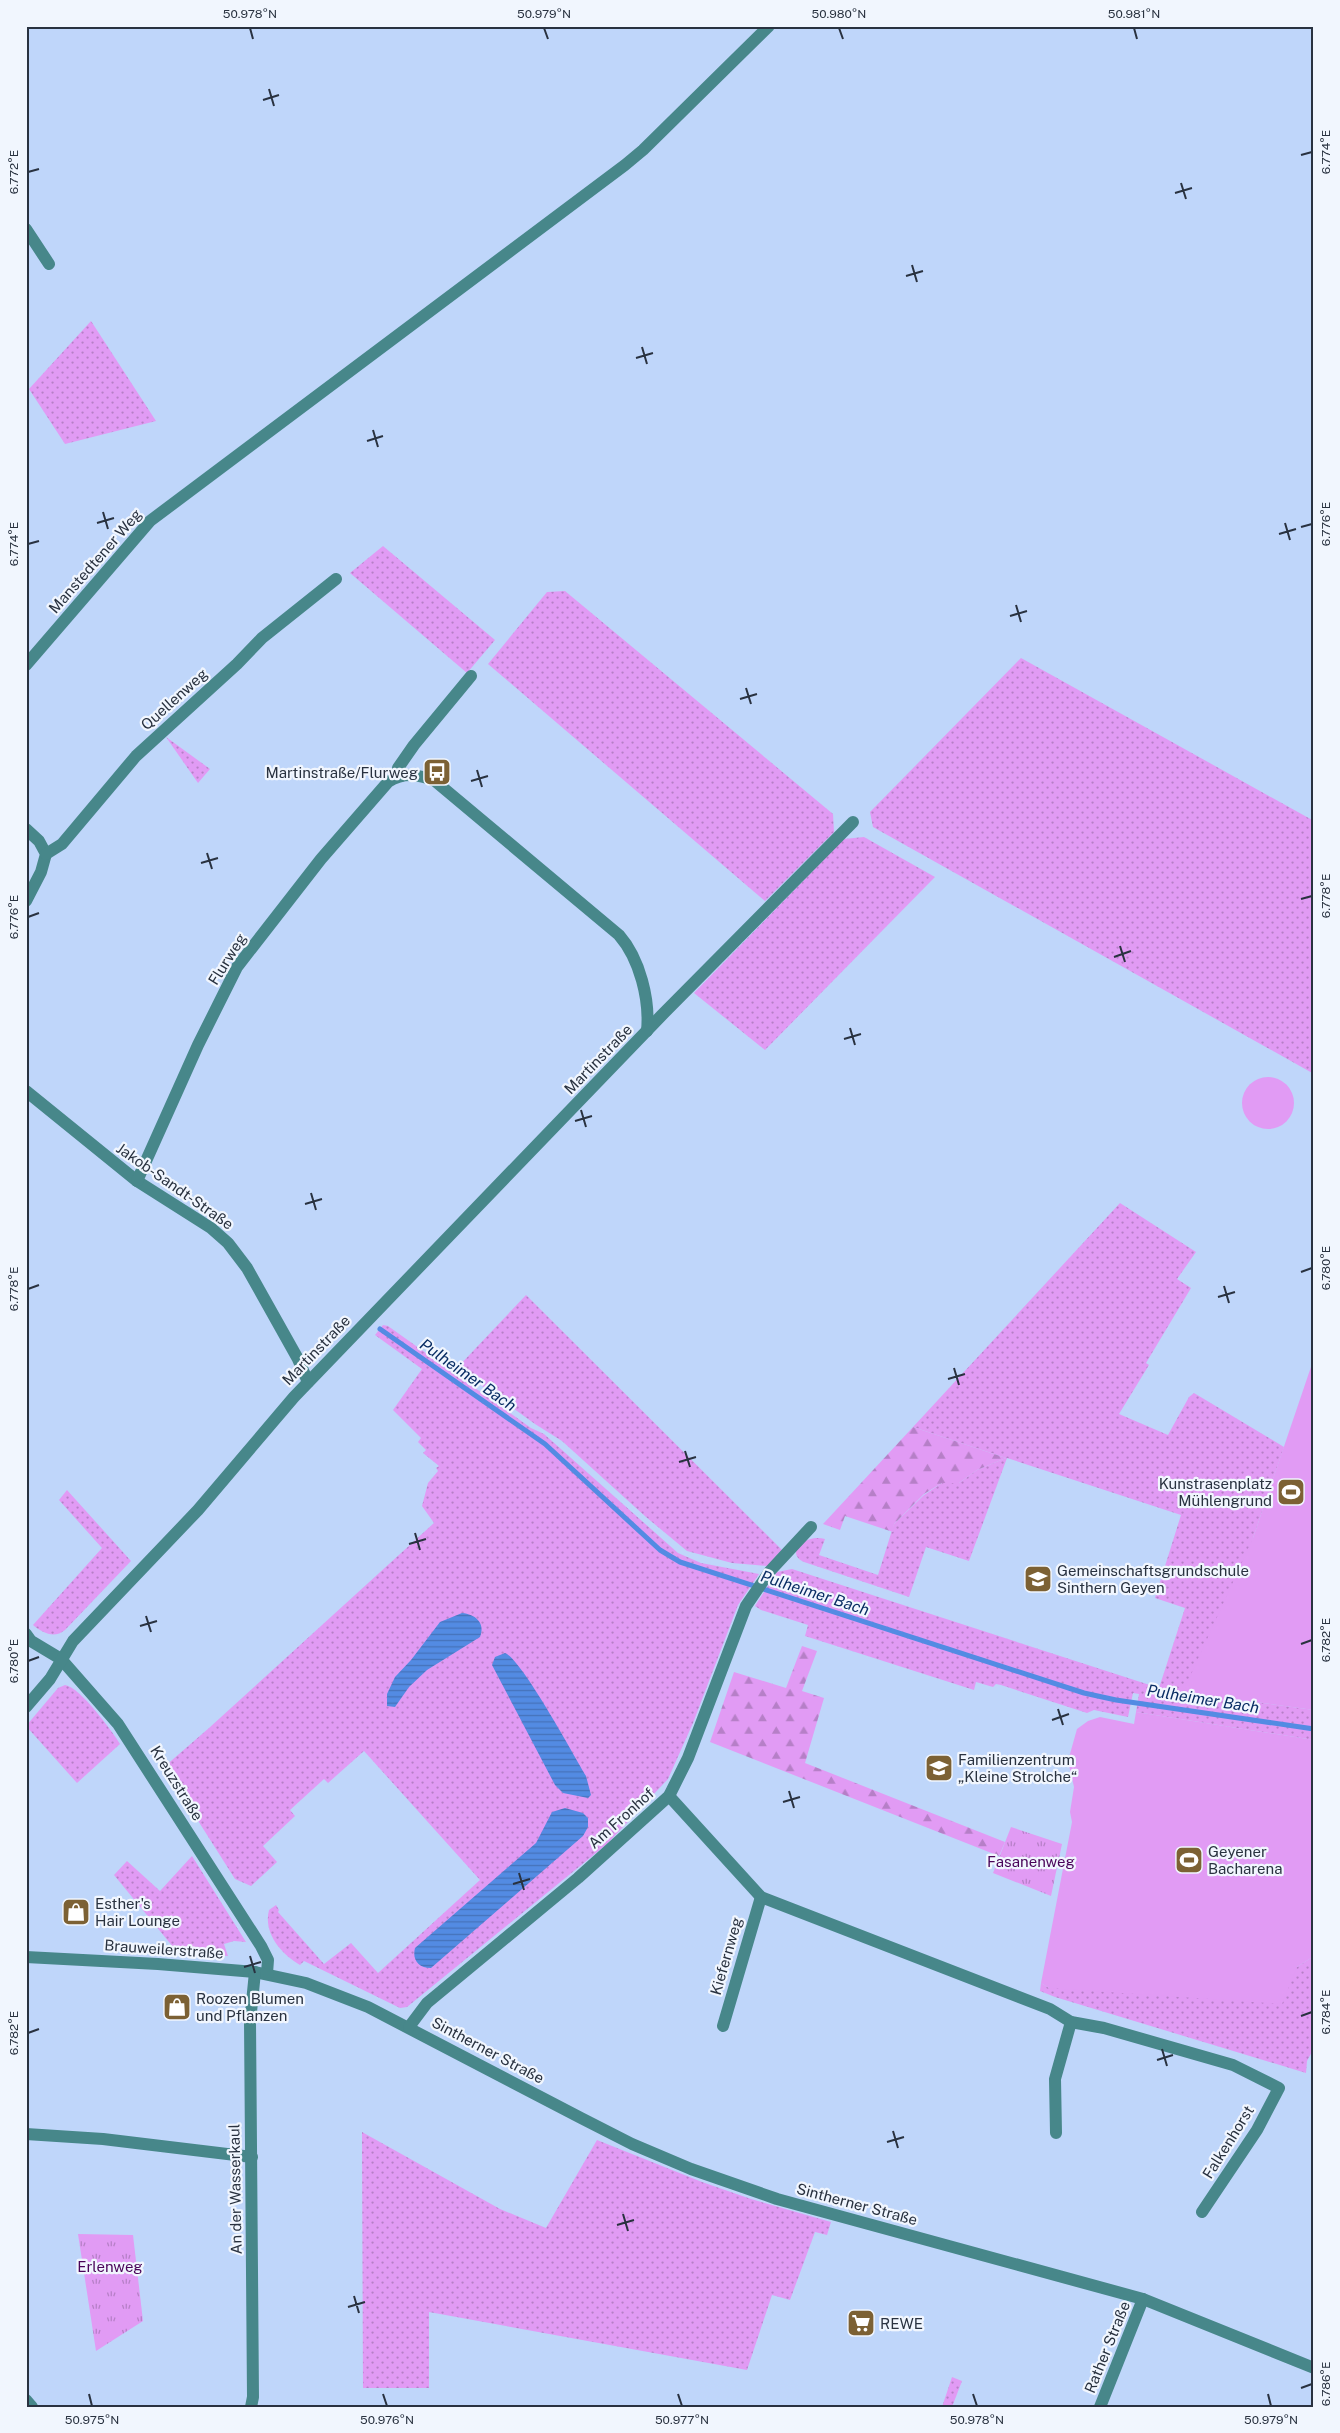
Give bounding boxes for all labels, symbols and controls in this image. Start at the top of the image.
text: 50.978°N [223,7,277,21]
text: 50.979°N [517,7,571,21]
text: 50.980°N [812,7,866,21]
text: 50.981°N [1108,7,1160,21]
text: 6.774°E [1319,130,1333,174]
text: 6.772°E [7,150,21,194]
text: 6.776°E [1319,502,1333,546]
street label: Manstedtener Weg [45,505,145,617]
text: 6.774°E [7,522,21,566]
street label: Quellenweg [137,665,211,733]
bus stop icon: Martinstraße/Flurweg [422,757,452,787]
place label: Martinstraße/Flurweg [265,764,418,781]
text: 6.778°E [1319,874,1333,918]
text: 6.776°E [7,895,21,939]
street label: Flurweg [205,930,249,988]
street label: Martinstraße [561,1021,635,1097]
street label: Jakob-Sandt-Straße [113,1139,237,1233]
text: 6.780°E [1319,1246,1333,1290]
text: 6.778°E [7,1267,21,1311]
street label: Martinstraße [279,1312,353,1388]
water label: Pulheimer Bach [416,1335,520,1415]
place label: Kunstrasenplatz Mühlengrund [1159,1475,1272,1509]
sports icon: Kunstrasenplatz Mühlengrund [1276,1477,1306,1507]
place label: Gemeinschaftsgrundschule Sinthern Geyen [1057,1562,1249,1596]
school or university icon: Gemeinschaftsgrundschule Sinthern Geyen [1023,1564,1053,1594]
water label: Pulheimer Bach [758,1566,872,1620]
text: 6.782°E [1319,1618,1333,1662]
text: 6.780°E [7,1639,21,1683]
water label: Pulheimer Bach [1146,1681,1260,1717]
street label: Kreuzstraße [147,1743,207,1823]
place label: Familienzentrum „Kleine Strolche“ [958,1751,1077,1785]
school or university icon: Familienzentrum „Kleine Strolche“ [924,1753,954,1783]
street label: Am Fronhof [585,1784,657,1852]
place label: Geyener Bacharena [1208,1843,1283,1877]
sports icon: Geyener Bacharena [1174,1845,1204,1875]
park label: Fasanenweg [987,1853,1075,1870]
place label: Esther's Hair Lounge [95,1895,180,1929]
shop icon: Esther's Hair Lounge [61,1897,91,1927]
street label: Kiefernweg [707,1915,745,1997]
street label: Brauweilerstraße [104,1936,224,1962]
place label: Roozen Blumen und Pflanzen [196,1990,304,2024]
text: 6.784°E [1319,1990,1333,2034]
shop icon: Roozen Blumen und Pflanzen [162,1992,192,2022]
text: 6.782°E [7,2011,21,2055]
street label: Sintherner Straße [429,2013,547,2087]
street label: Falkenhorst [1199,2102,1257,2182]
street label: An der Wasserkaul [225,2124,245,2254]
street label: Sintherner Straße [795,2180,919,2228]
park label: Erlenweg [77,2258,143,2275]
street label: Rather Straße [1081,2299,1133,2395]
supermarket icon: REWE [846,2308,876,2338]
place label: REWE [880,2315,923,2332]
text: 6.786°E [1319,2362,1333,2406]
text: 50.975°N [65,2413,119,2427]
text: 50.976°N [360,2413,414,2427]
text: 50.977°N [655,2413,709,2427]
text: 50.978°N [950,2413,1004,2427]
text: 50.979°N [1244,2413,1298,2427]

